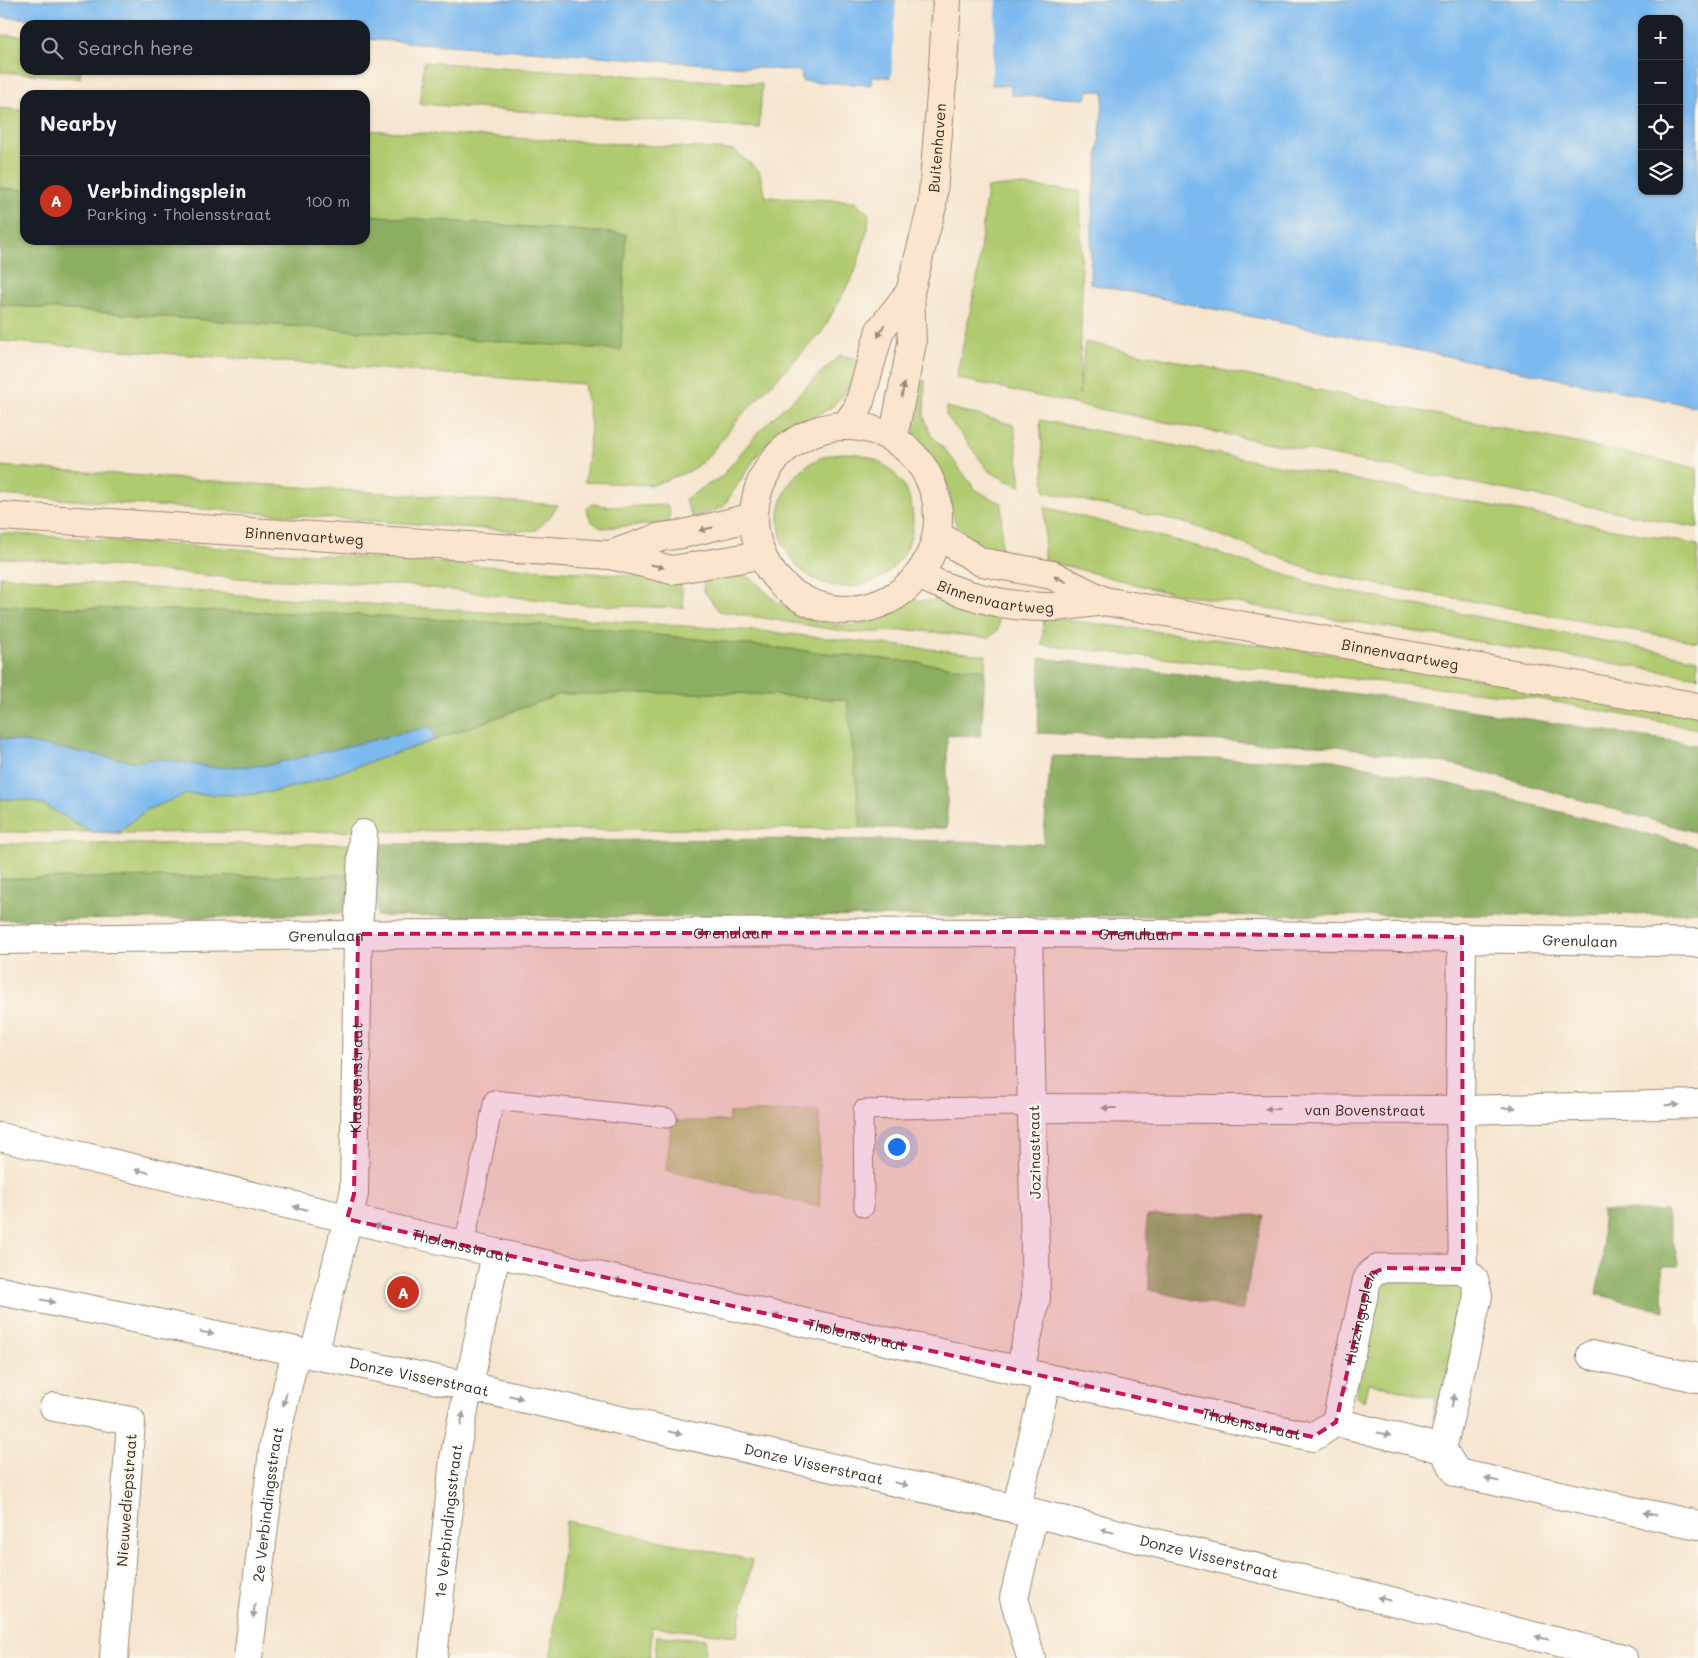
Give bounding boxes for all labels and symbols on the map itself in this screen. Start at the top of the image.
street label: Buitenhaven [923,102,950,193]
one-way arrow [877,324,885,339]
one-way arrow [899,382,907,398]
street label: Binnenvaartweg [245,522,364,549]
one-way arrow [698,525,714,533]
one-way arrow [650,562,665,570]
street label: Binnenvaartweg [935,575,1054,617]
one-way arrow [1053,575,1067,583]
street label: Binnenvaartweg [1340,634,1461,674]
street label: Grenulaan [693,923,769,943]
street label: Grenulaan [1098,924,1174,944]
street label: Grenulaan [288,925,364,946]
street label: Grenulaan [1542,930,1618,951]
street label: Klaassenstraat [345,1022,367,1133]
street label: van Bovenstraat [1304,1099,1426,1120]
one-way arrow [1664,1100,1680,1108]
one-way arrow [1101,1104,1117,1112]
one-way arrow [1501,1104,1517,1112]
street label: Jozinastraat [1023,1105,1045,1199]
one-way arrow [1263,1105,1279,1113]
your location [884,1134,910,1160]
one-way arrow [134,1167,149,1175]
one-way arrow [292,1204,307,1212]
one-way arrow [373,1223,388,1231]
street label: Tholensstraat [410,1224,513,1266]
street label: Huizingaplein [1339,1263,1382,1366]
one-way arrow [1406,1264,1422,1272]
pin: A [387,1273,419,1311]
one-way arrow [613,1277,629,1285]
one-way arrow [40,1297,55,1305]
one-way arrow [772,1313,788,1321]
street label: Tholensstraat [805,1313,908,1355]
one-way arrow [199,1330,215,1338]
street label: Donze Visserstraat [348,1352,491,1401]
one-way arrow [965,1356,980,1364]
one-way arrow [1340,1380,1348,1395]
one-way arrow [1077,1383,1093,1391]
one-way arrow [281,1391,289,1406]
one-way arrow [508,1393,524,1401]
one-way arrow [1449,1394,1457,1409]
street label: Tholensstraat [1200,1403,1303,1444]
one-way arrow [458,1411,466,1426]
street label: 2e Verbindingsstraat [247,1424,288,1583]
one-way arrow [667,1429,682,1437]
one-way arrow [1376,1430,1391,1438]
street label: Nieuwediepstraat [111,1433,141,1567]
street label: Donze Visserstraat [742,1438,886,1489]
street label: 1e Verbindingsstraat [429,1442,467,1599]
one-way arrow [1484,1476,1499,1484]
one-way arrow [894,1480,909,1488]
one-way arrow [1642,1510,1658,1518]
one-way arrow [1100,1527,1115,1535]
street label: Donze Visserstraat [1138,1529,1281,1583]
one-way arrow [1376,1595,1391,1603]
one-way arrow [250,1604,258,1620]
one-way arrow [1534,1634,1549,1642]

